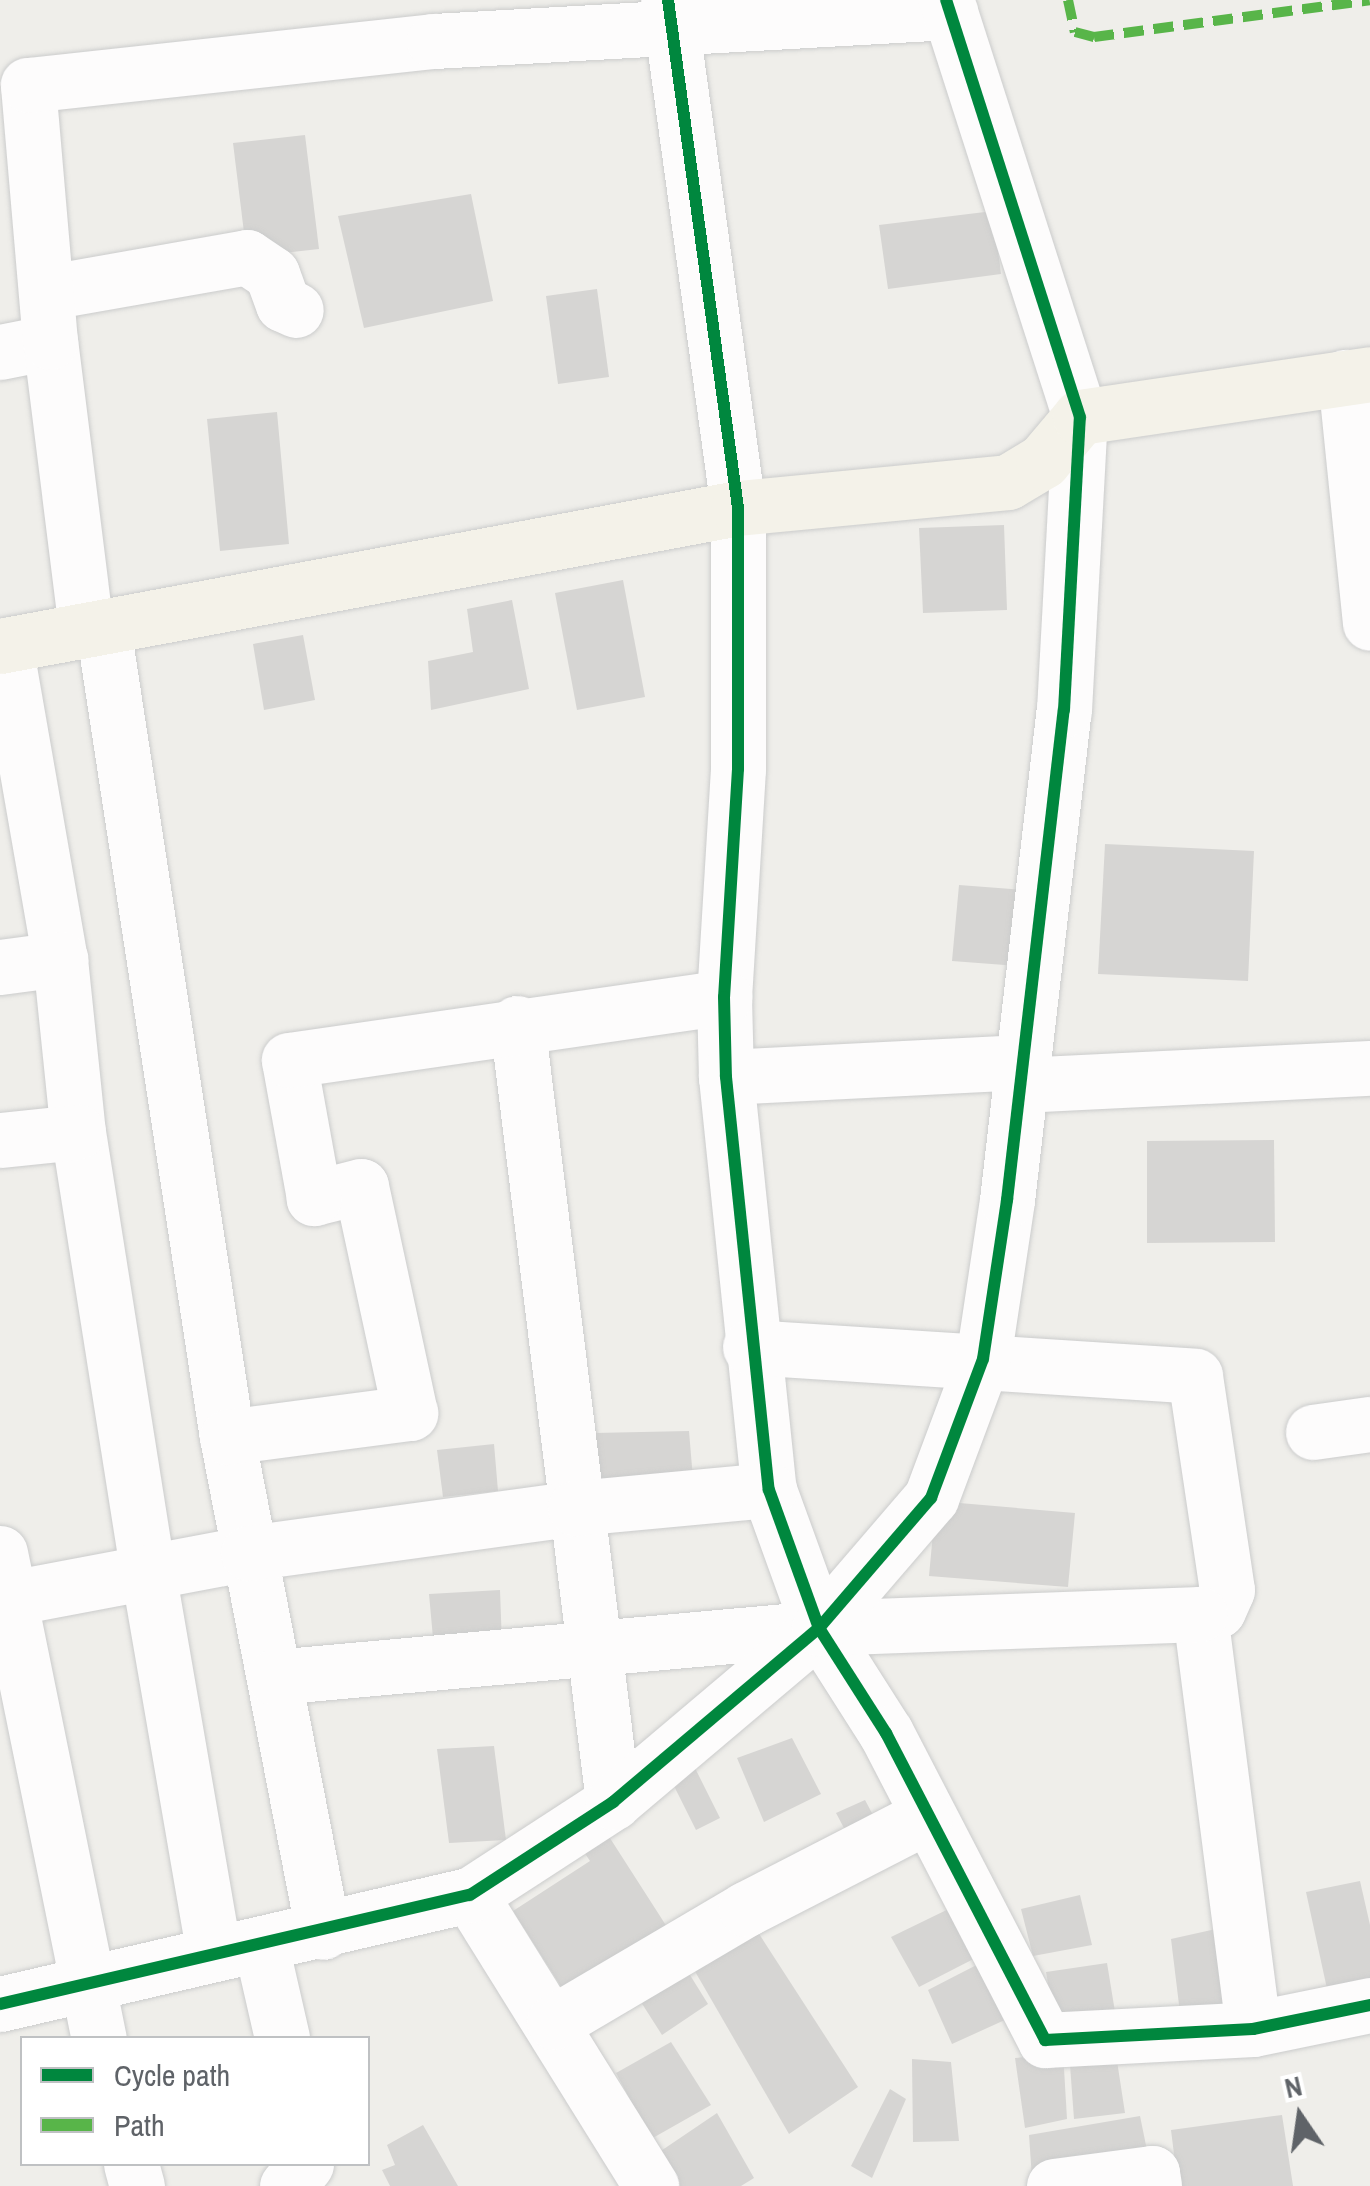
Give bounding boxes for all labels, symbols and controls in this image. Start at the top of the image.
legend [20,2036,370,2166]
text: Cycle path [114,2055,230,2095]
north arrow [1250,2066,1350,2166]
text: N [1281,2066,1306,2107]
text: Path [114,2105,165,2145]

